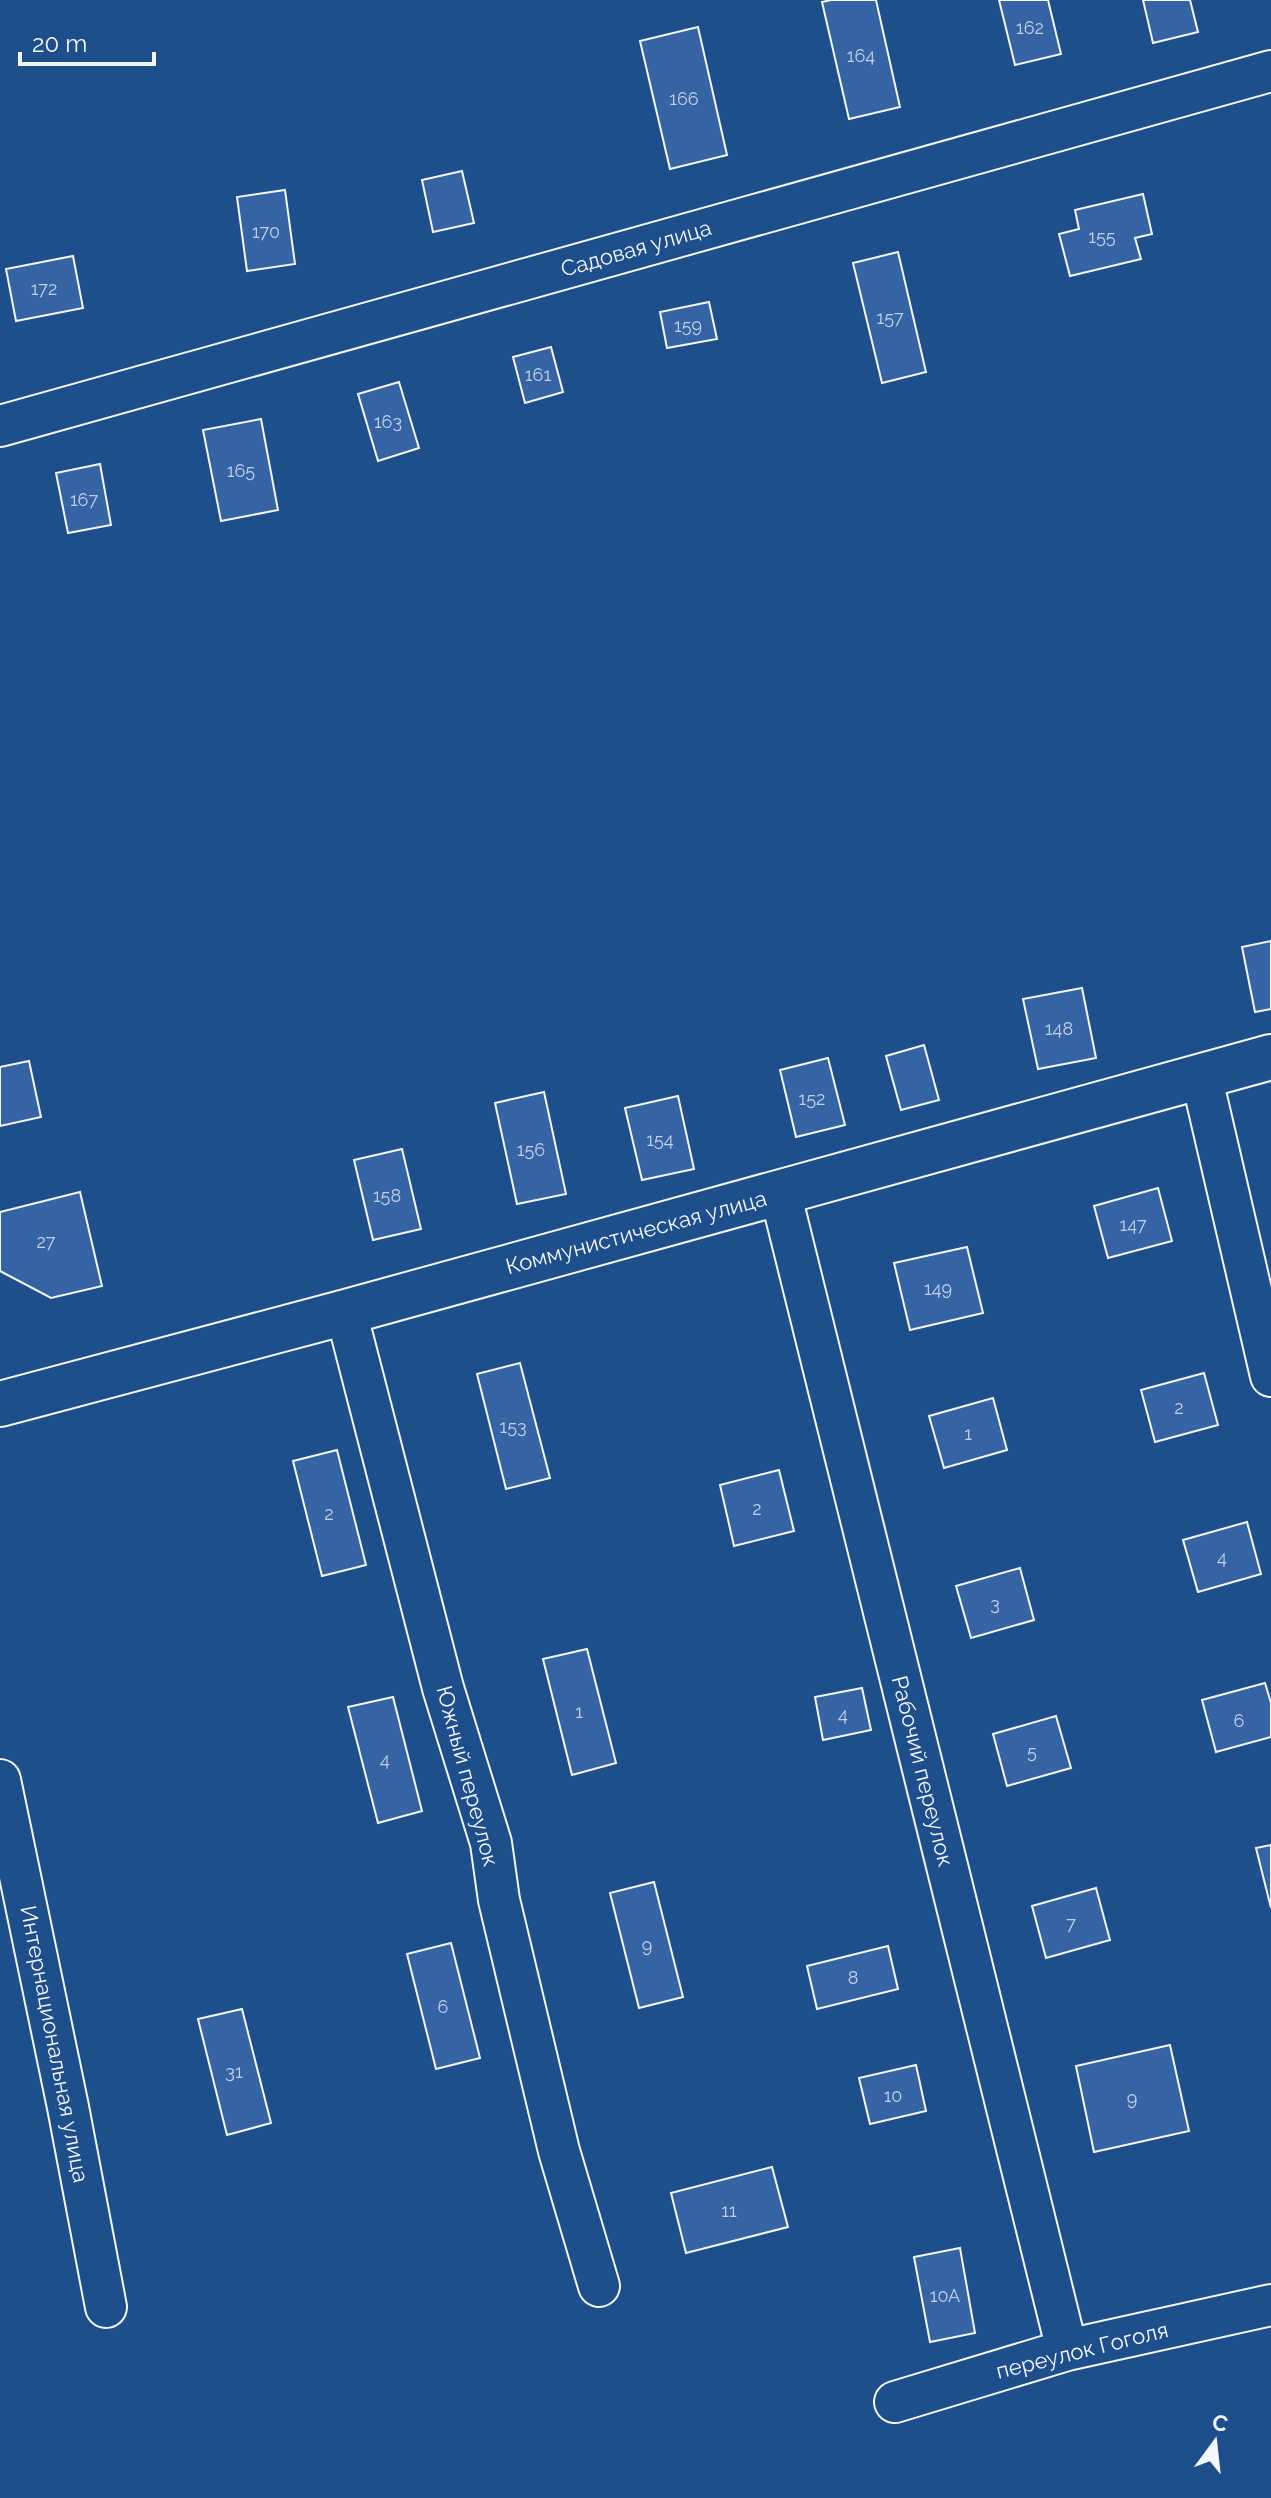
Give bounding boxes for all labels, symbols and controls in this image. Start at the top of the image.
scale bar [20,16,154,66]
house number: 162 [1016,17,1044,38]
text: 20 m [32,29,87,58]
house number: 164 [847,45,875,66]
house number: 166 [669,88,699,109]
street label: Садовая улица [558,214,714,282]
house number: 170 [252,221,280,242]
house number: 155 [1088,226,1116,247]
house number: 172 [31,278,57,299]
house number: 157 [876,307,904,328]
house number: 159 [674,315,702,336]
house number: 161 [525,364,551,385]
house number: 163 [374,411,402,432]
house number: 165 [227,460,255,481]
house number: 167 [70,489,98,510]
house number: 148 [1045,1018,1073,1039]
house number: 152 [799,1088,825,1109]
house number: 154 [646,1129,674,1150]
house number: 156 [517,1139,545,1160]
house number: 158 [373,1185,401,1206]
street label: Коммунистическая улица [503,1185,769,1279]
house number: 147 [1119,1214,1147,1235]
house number: 27 [36,1231,56,1252]
house number: 149 [924,1278,952,1299]
house number: 2 [1174,1397,1184,1418]
house number: 153 [499,1416,527,1437]
house number: 1 [964,1423,972,1444]
house number: 2 [752,1498,762,1519]
house number: 2 [324,1503,334,1524]
house number: 4 [1217,1547,1227,1568]
house number: 3 [990,1593,1000,1614]
street label: Рабочий переулок [887,1673,959,1869]
street label: Южный переулок [431,1683,505,1869]
house number: 1 [575,1701,583,1722]
house number: 4 [838,1704,848,1725]
house number: 6 [1234,1710,1245,1731]
house number: 5 [1027,1741,1037,1762]
house number: 4 [380,1749,390,1770]
street label: Интернациональная улица [15,1903,95,2185]
house number: 7 [1066,1913,1076,1934]
house number: 9 [642,1935,652,1956]
house number: 8 [848,1967,858,1988]
house number: 6 [438,1996,449,2017]
house number: 31 [225,2061,243,2082]
house number: 10 [884,2085,902,2106]
house number: 9 [1127,2088,1137,2109]
house number: 11 [721,2200,737,2221]
house number: 10А [930,2285,960,2306]
street label: переулок Гоголя [993,2316,1171,2384]
north arrow [1175,2402,1255,2482]
text: С [1210,2408,1231,2437]

